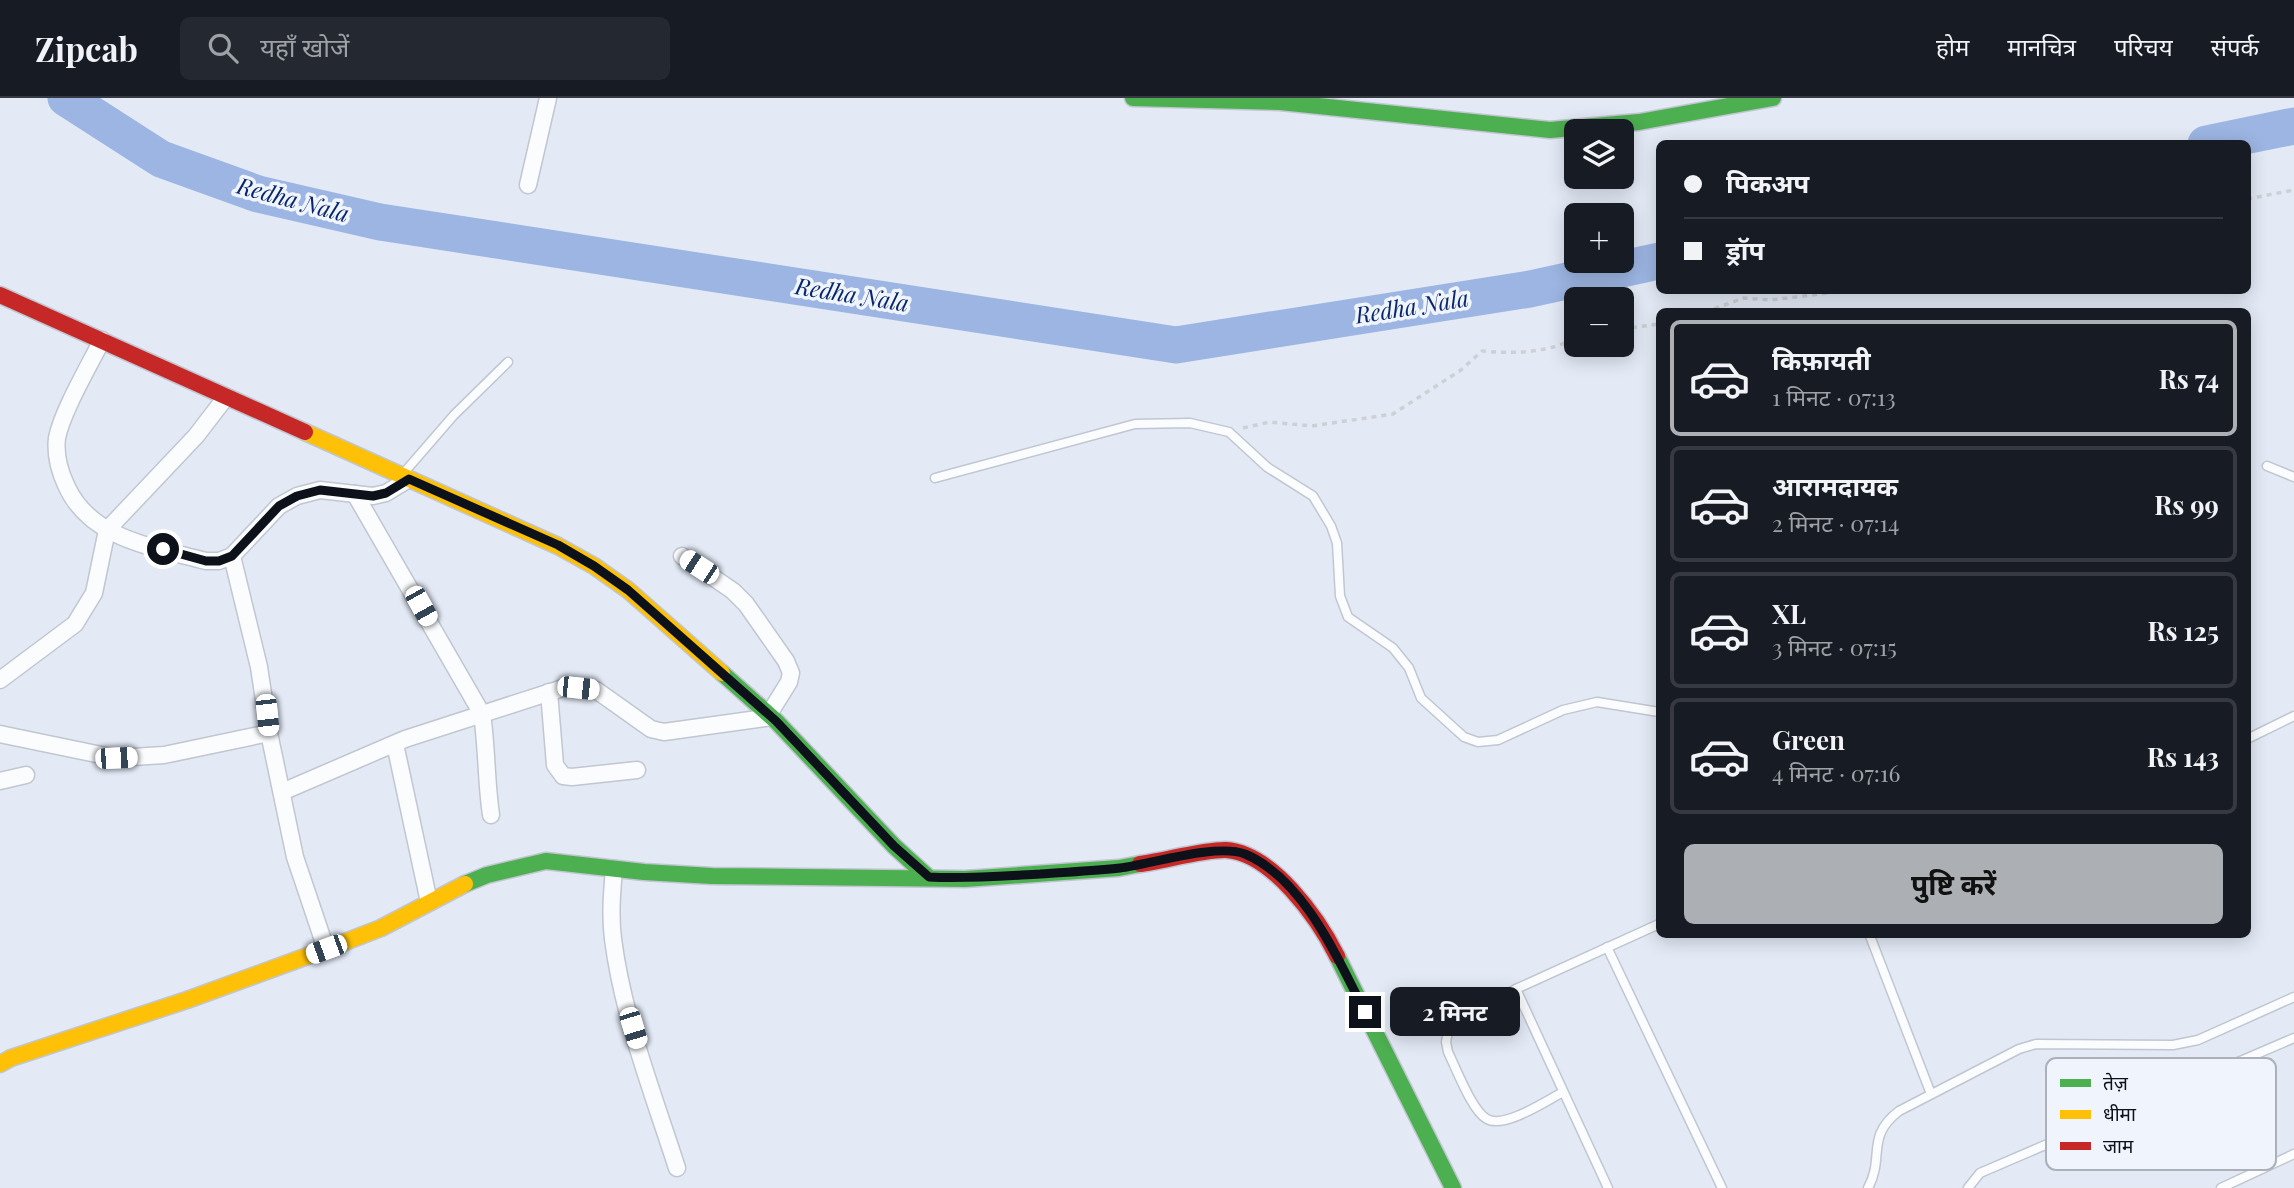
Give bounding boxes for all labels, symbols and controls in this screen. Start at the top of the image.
search box [180,17,670,80]
text: Zipcab [35,26,138,70]
icon: search [204,29,242,67]
text: यहाँ खोजें [260,29,349,64]
text: होम [1936,30,1969,62]
text: मानचित्र [2007,30,2076,62]
text: परिचय [2114,30,2173,62]
text: संपर्क [2211,30,2259,62]
map controls [1564,119,1634,357]
button: layers [1564,119,1634,189]
text: पिकअप [1726,165,1809,200]
water label: Redha Nala [233,168,353,228]
button: + [1564,203,1634,273]
text: ड्रॉप [1726,232,1764,267]
water label: Redha Nala [792,269,911,318]
water label: Redha Nala [1352,281,1471,330]
button: − [1564,287,1634,357]
text: किफ़ायती [1772,342,1871,377]
icon: car [1688,347,1751,410]
text: Rs 74 [2159,361,2219,396]
text: 1 मिनट · 07:13 [1772,381,1896,412]
text: आरामदायक [1772,468,1898,503]
icon: car [1688,473,1751,536]
text: Rs 99 [2154,487,2219,522]
text: 2 मिनट · 07:14 [1772,507,1899,538]
route start [147,533,179,565]
car [676,547,723,587]
car [402,583,441,629]
text: XL [1772,596,1806,631]
icon: car [1688,599,1751,662]
text: Rs 125 [2147,613,2219,648]
text: 3 मिनट · 07:15 [1772,631,1897,662]
car [557,675,600,701]
car [255,693,280,737]
text: Green [1772,722,1845,757]
icon: car [1688,725,1751,788]
text: Rs 143 [2147,739,2219,774]
car [95,747,138,769]
text: 4 मिनट · 07:16 [1772,757,1900,788]
button: पुष्टि करें [1684,844,2223,924]
car [303,932,350,966]
callout: 2 मिनट [1390,988,1519,1037]
route end [1349,996,1381,1028]
text: 2 मिनट [1422,996,1488,1027]
car [617,1005,650,1051]
legend [2046,1058,2276,1170]
text: तेज़ [2103,1069,2129,1095]
text: धीमा [2103,1100,2137,1126]
text: जाम [2103,1132,2134,1158]

